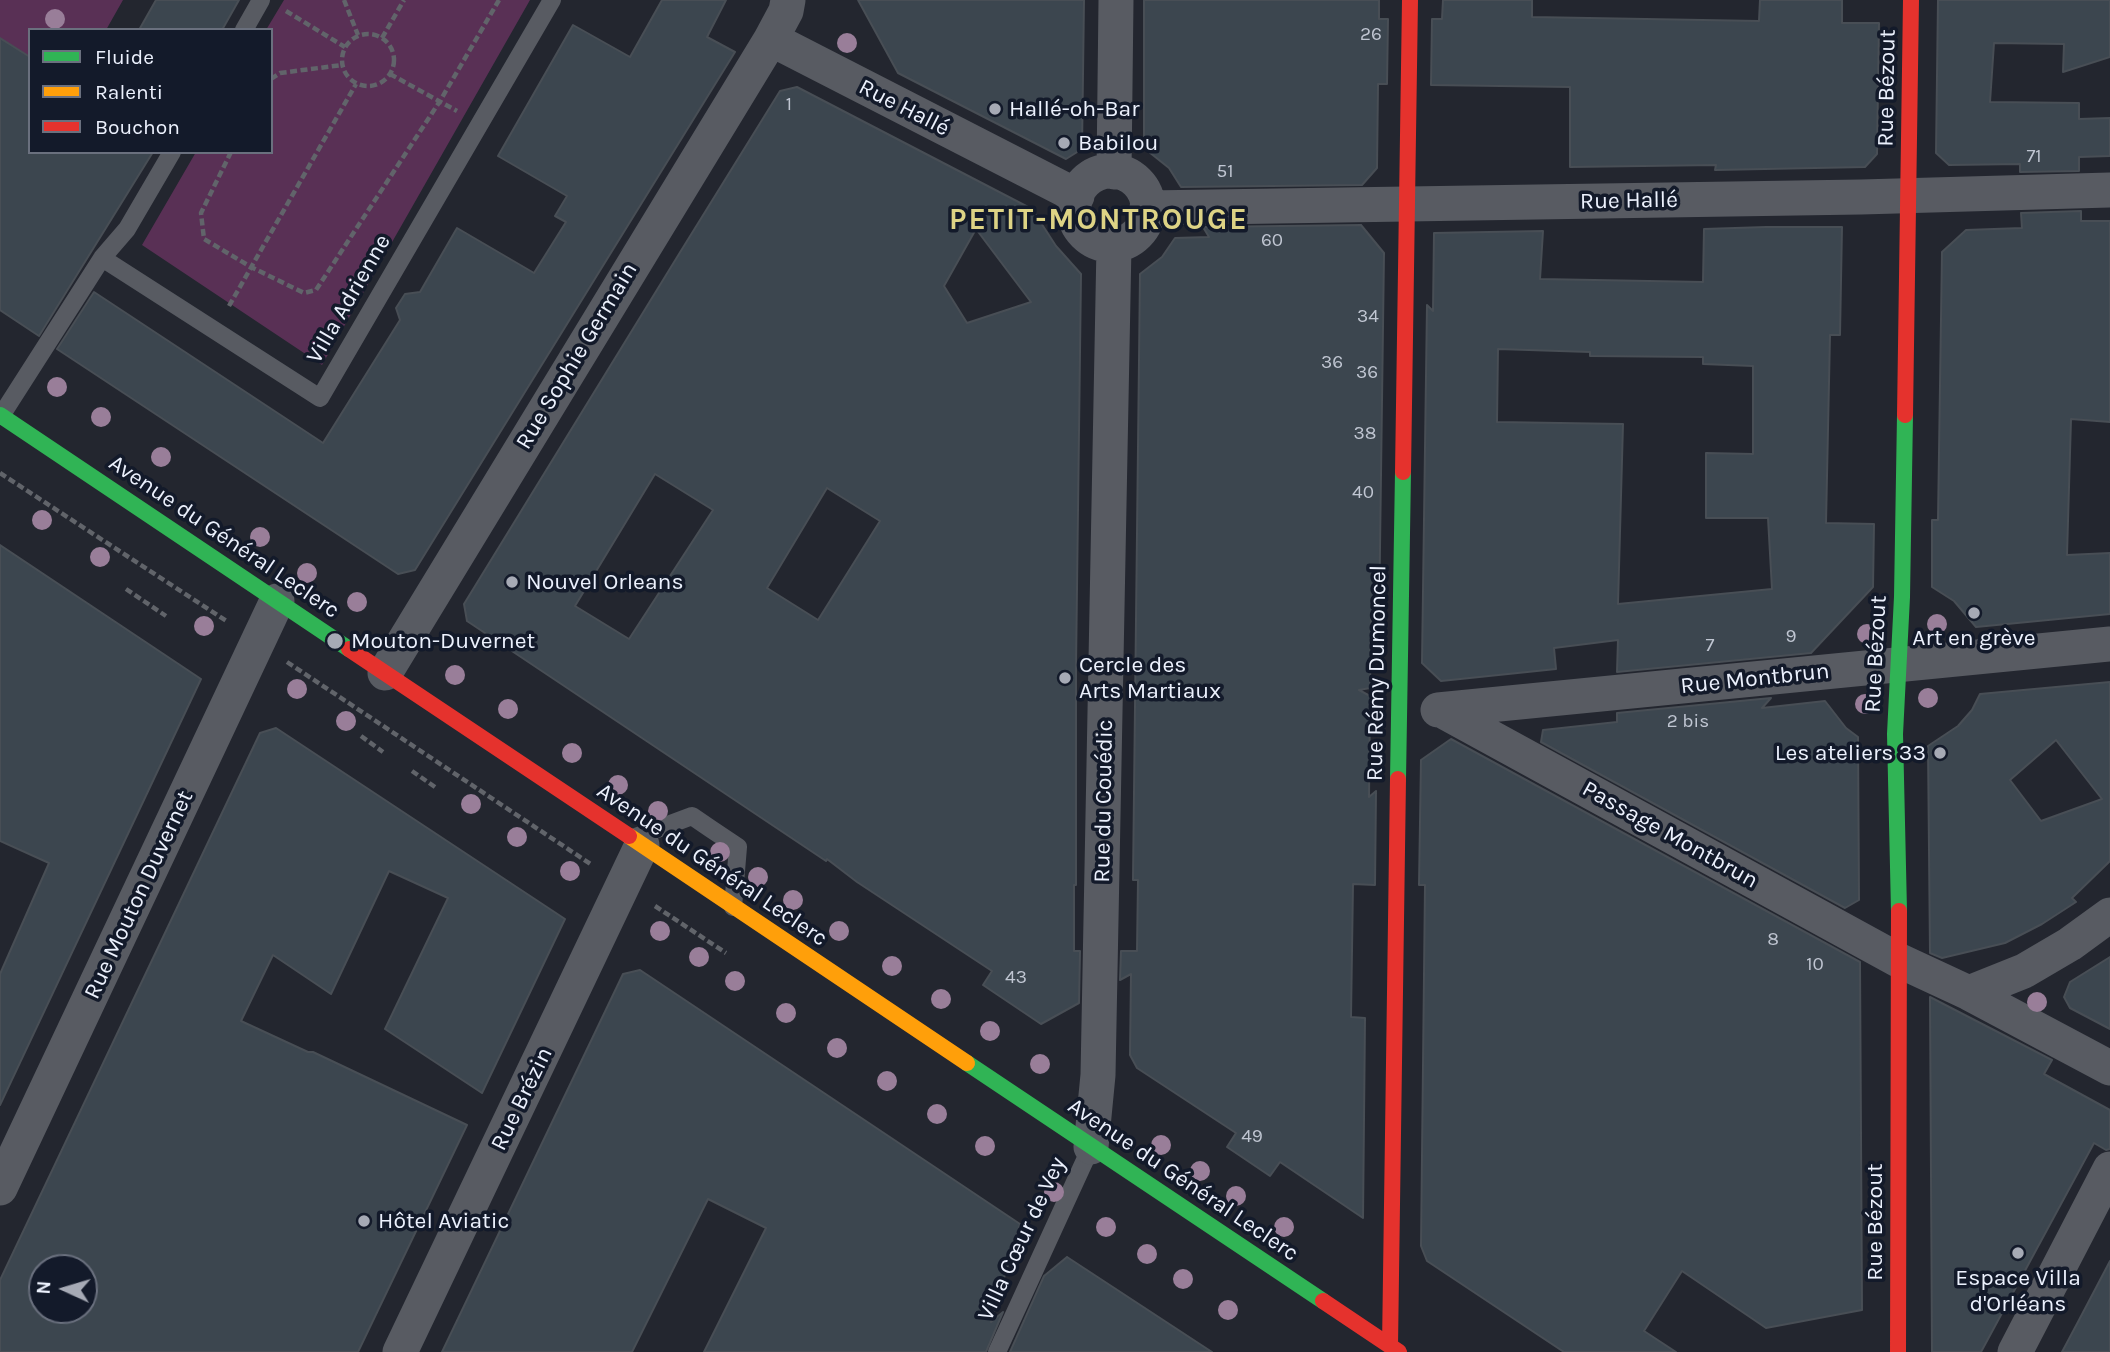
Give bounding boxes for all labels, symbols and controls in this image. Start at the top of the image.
house number: 26 [1360,24,1382,46]
legend [28,28,273,154]
street label: Rue Bézout [1872,29,1902,147]
text: Fluide [95,45,154,69]
street label: Rue Hallé [854,73,954,143]
text: Ralenti [95,80,163,104]
house number: 1 [786,94,792,116]
place label: Hallé-oh-Bar [1009,95,1139,123]
marker: Hallé-oh-Bar [987,101,1003,117]
text: Bouchon [95,115,180,139]
place label: Babilou [1078,129,1158,157]
marker: Babilou [1056,135,1072,151]
house number: 71 [2026,146,2042,168]
house number: 51 [1216,161,1234,183]
street label: Rue Hallé [1580,186,1678,216]
district label: PETIT-MONTROUGE [951,202,1247,238]
street label: Villa Adrienne [301,230,397,368]
house number: 60 [1261,230,1283,252]
street label: Rue Sophie Germain [510,258,644,454]
house number: 34 [1357,306,1379,328]
house number: 36 [1321,352,1343,374]
house number: 36 [1356,362,1378,384]
house number: 38 [1354,423,1376,445]
street label: Avenue du Général Leclerc [103,449,345,625]
house number: 40 [1352,482,1374,504]
street label: Rue Rémy Dumoncel [1361,565,1393,781]
place label: Nouvel Orleans [526,568,684,596]
marker: Nouvel Orleans [504,574,520,590]
street label: Rue Bézout [1859,595,1893,713]
marker: Art en grève [1966,605,1982,621]
place label: Art en grève [1912,624,2036,652]
house number: 9 [1785,626,1797,648]
place label: Mouton-Duvernet [351,627,535,655]
marker: Mouton-Duvernet [325,631,345,651]
house number: 7 [1706,635,1714,657]
place label: Cercle des Arts Martiaux [1079,651,1221,705]
street label: Rue Montbrun [1679,657,1831,701]
marker: Cercle des Arts Martiaux [1057,670,1073,686]
house number: 2 bis [1667,711,1709,733]
street label: Rue du Couédic [1089,719,1119,883]
place label: Les ateliers 33 [1775,739,1926,767]
marker: Les ateliers 33 [1932,745,1948,761]
street label: Passage Montbrun [1577,775,1763,895]
street label: Avenue du Général Leclerc [591,777,833,953]
street label: Rue Mouton Duvernet [79,786,199,1004]
house number: 8 [1767,929,1779,951]
house number: 10 [1806,954,1824,976]
house number: 43 [1005,967,1027,989]
street label: Rue Brézin [485,1043,559,1155]
street label: Avenue du Général Leclerc [1062,1092,1304,1268]
house number: 49 [1241,1126,1263,1148]
street label: Villa Cœur de Vey [972,1153,1072,1325]
street label: Rue Bézout [1861,1163,1889,1281]
place label: Hôtel Aviatic [378,1207,509,1235]
marker: Hôtel Aviatic [356,1213,372,1229]
marker: Espace Villa d'Orléans [2010,1245,2026,1261]
north arrow [28,1254,98,1324]
place label: Espace Villa d'Orléans [1955,1264,2081,1318]
text: N [33,1280,55,1295]

